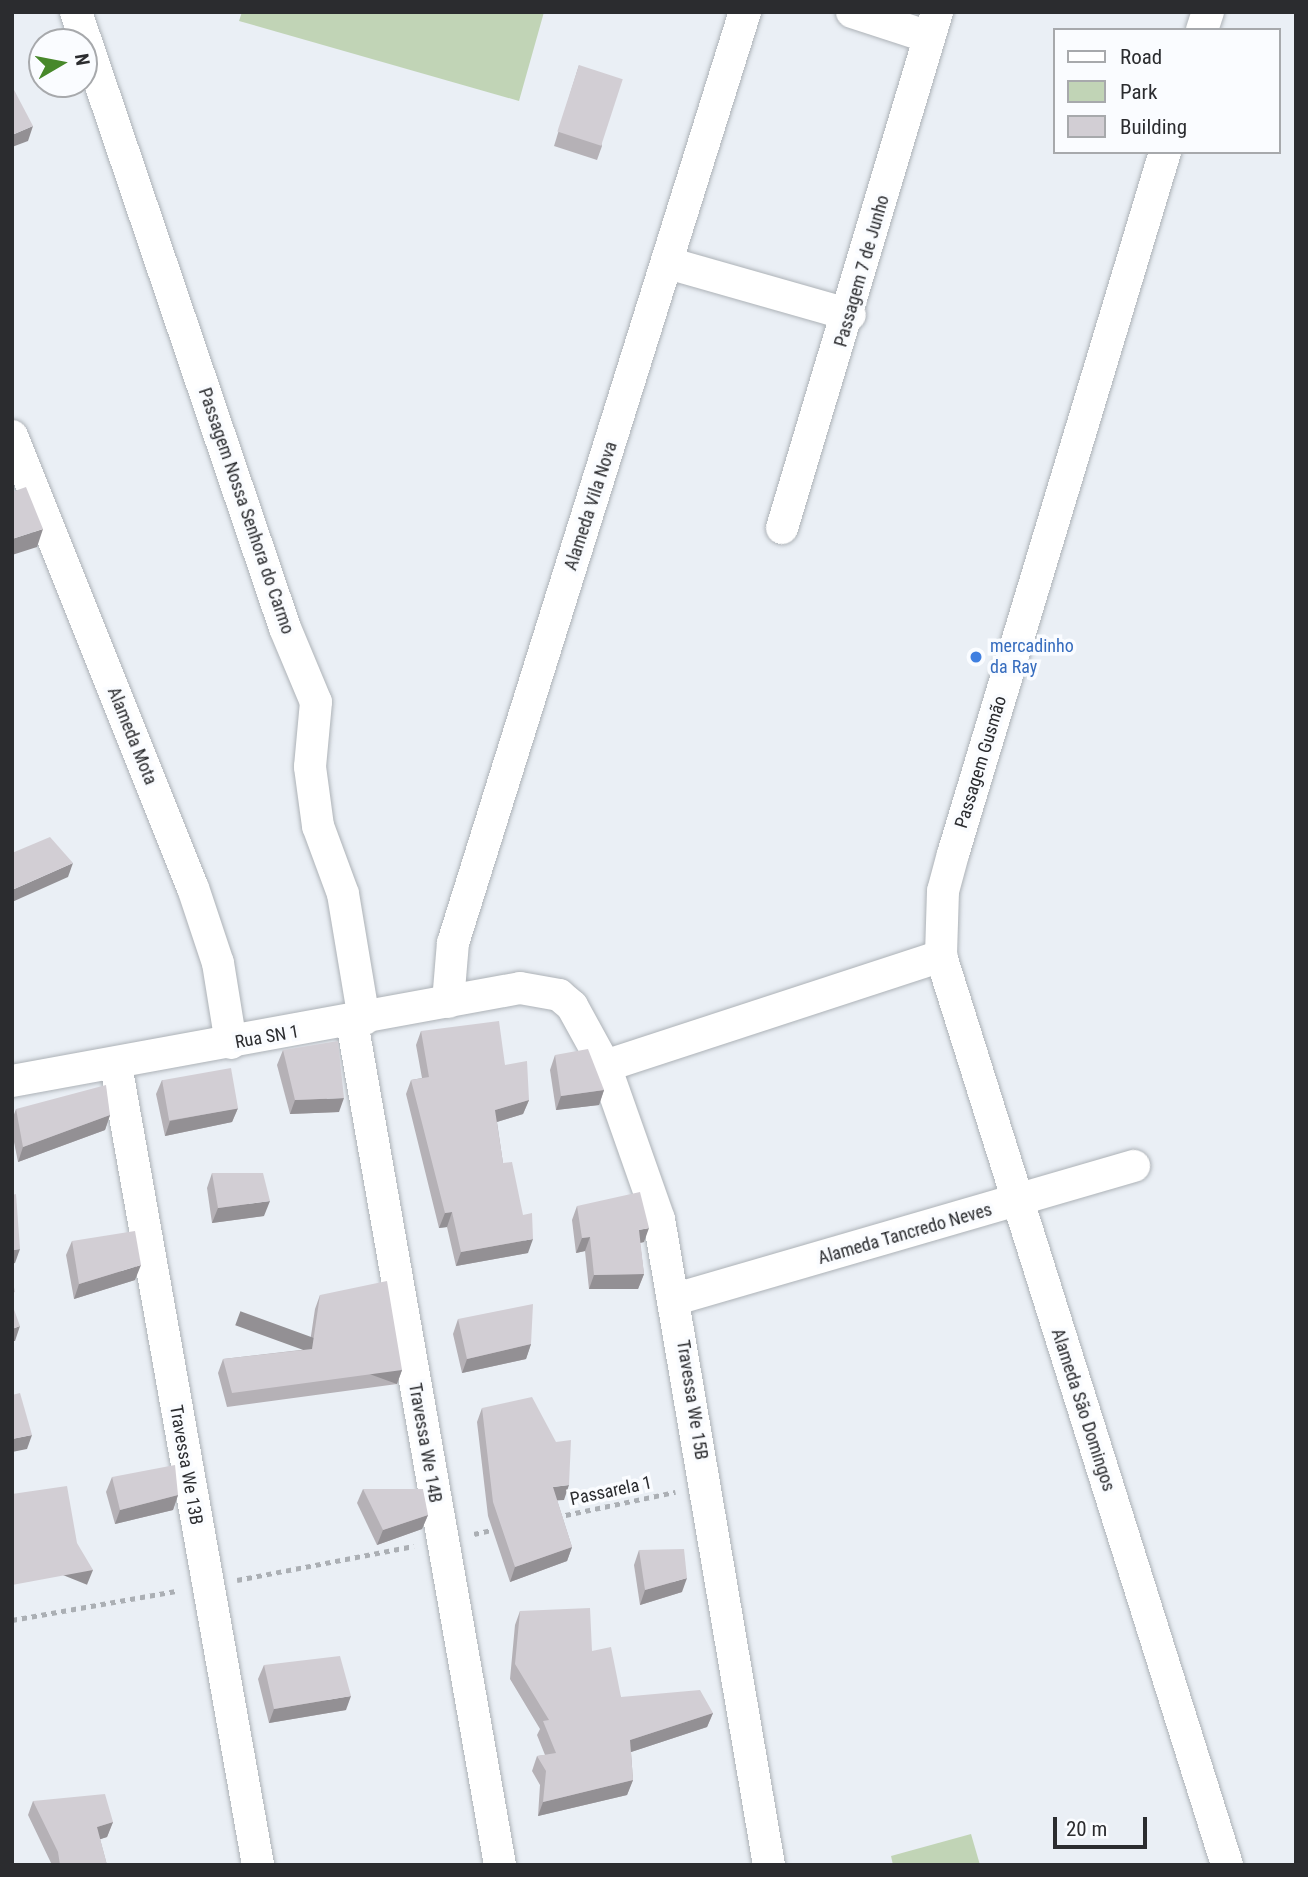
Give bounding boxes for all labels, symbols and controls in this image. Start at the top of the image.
north arrow [28,28,98,98]
legend [1052,28,1280,154]
text: Road [1120,45,1162,69]
text: N [70,52,95,67]
text: Park [1120,80,1157,104]
text: Building [1120,115,1187,139]
street label: Passagem 7 de Junho [830,193,894,349]
street label: Passagem Nossa Senhora do Carmo [194,385,298,637]
street label: Alameda Vila Nova [560,439,622,573]
place label: mercadinho da Ray [990,636,1074,678]
marker: mercadinho da Ray [968,649,984,665]
street label: Alameda Mota [103,684,161,788]
street label: Passagem Gusmão [951,693,1011,831]
street label: Rua SN 1 [233,1021,301,1053]
street label: Alameda Tancredo Neves [815,1199,995,1269]
street label: Alameda São Domingos [1046,1326,1120,1494]
street label: Travessa We 15B [672,1338,712,1462]
street label: Travessa We 14B [404,1381,446,1505]
street label: Travessa We 13B [165,1403,207,1527]
street label: Passarela 1 [568,1472,654,1510]
scale bar [1056,1804,1150,1848]
text: 20 m [1066,1817,1107,1841]

